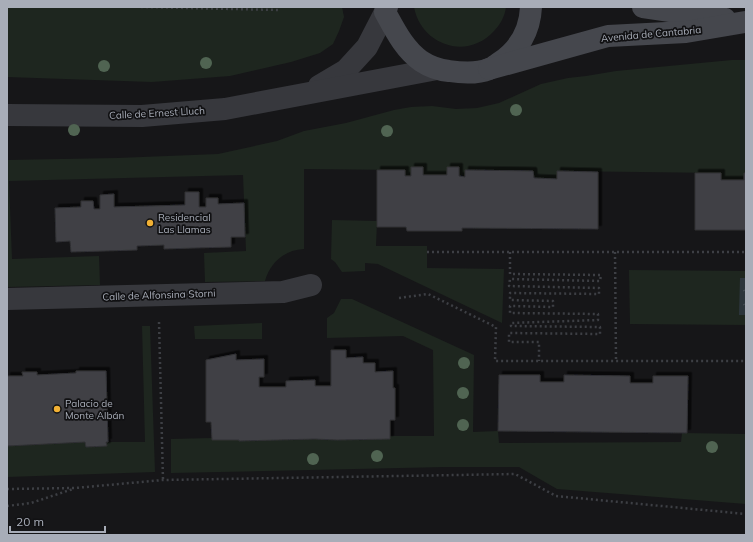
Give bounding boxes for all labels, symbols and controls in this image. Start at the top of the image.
street label: Avenida de Cantabria [600,23,702,45]
street label: Calle de Ernest Lluch [109,104,205,122]
place label: Residencial Las Llamas [158,211,211,236]
marker: Residencial Las Llamas [145,218,155,228]
street label: Calle de Alfonsina Storni [102,287,216,303]
place label: Palacio de Monte Albán [65,397,124,422]
marker: Palacio de Monte Albán [52,404,62,414]
scale bar [10,508,105,534]
text: 20 m [16,514,44,529]

